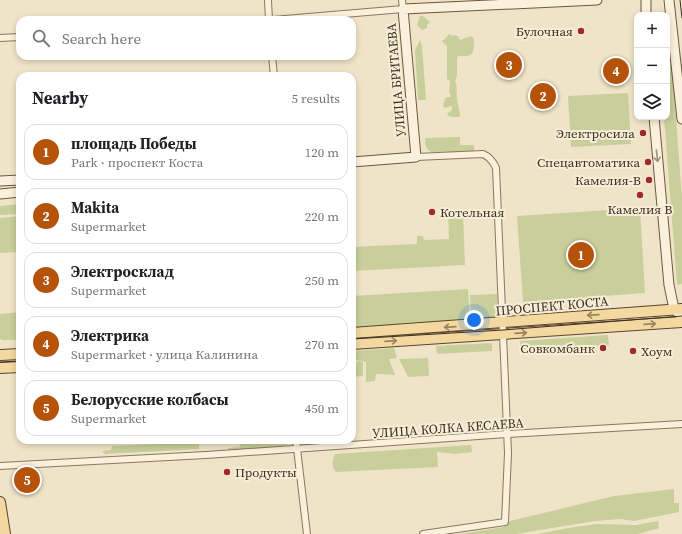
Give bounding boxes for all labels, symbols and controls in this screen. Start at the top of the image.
map controls [634,12,670,120]
button: + [634,12,670,48]
search box [16,16,356,60]
street label: УЛИЦА БРИТАЕВА [383,22,409,138]
place label: Булочная [516,23,573,40]
marker: Булочная [576,26,586,36]
icon: search [30,27,52,49]
text: Search here [62,28,141,49]
button: − [634,48,670,84]
pin: 3 [496,50,522,80]
pin: 4 [603,56,629,86]
pin: 2 [530,81,556,111]
button: layers [634,84,670,120]
text: Nearby [32,86,88,110]
text: 5 results [292,90,340,107]
place label: Электросила [556,125,635,142]
marker: Электросила [638,128,648,138]
text: площадь Победы [71,133,197,154]
text: 1 [42,144,50,161]
text: 120 m [305,144,339,161]
one-way arrow [653,149,660,162]
text: Park · проспект Коста [71,154,203,171]
place label: Спецавтоматика [537,154,640,171]
marker: Спецавтоматика [643,157,653,167]
place label: Камелия-В [575,172,641,189]
marker: Камелия-В [644,175,654,185]
marker: Камелия В [635,190,645,200]
text: Makita [71,197,119,218]
place label: Камелия В [608,201,672,218]
place label: Котельная [440,204,504,221]
marker: Котельная [427,207,437,217]
text: 2 [42,208,50,225]
text: 220 m [305,208,339,225]
text: Supermarket [71,218,146,235]
pin: 1 [568,240,594,270]
text: Электросклад [71,261,174,282]
text: 3 [42,272,50,289]
text: 250 m [305,272,339,289]
text: Supermarket [71,282,146,299]
street label: ПРОСПЕКТ КОСТА [495,293,610,319]
your location [464,310,484,330]
one-way arrow [587,312,600,319]
one-way arrow [643,321,656,328]
one-way arrow [444,323,457,331]
text: Электрика [71,325,149,346]
one-way arrow [514,330,527,337]
text: 4 [42,336,50,353]
text: 270 m [305,336,339,353]
one-way arrow [384,337,397,345]
place label: Совкомбанк [520,340,595,357]
marker: Совкомбанк [598,343,608,353]
place label: Хоум [641,343,673,360]
text: Supermarket · улица Калинина [71,346,258,363]
marker: Хоум [628,346,638,356]
text: Белорусские колбасы [71,389,229,410]
text: 5 [42,400,50,417]
text: 450 m [305,400,339,417]
text: Supermarket [71,410,146,427]
street label: УЛИЦА КОЛКА КЕСАЕВА [372,414,525,442]
place label: Продукты [235,464,297,481]
pin: 5 [14,465,40,495]
marker: Продукты [222,467,232,477]

